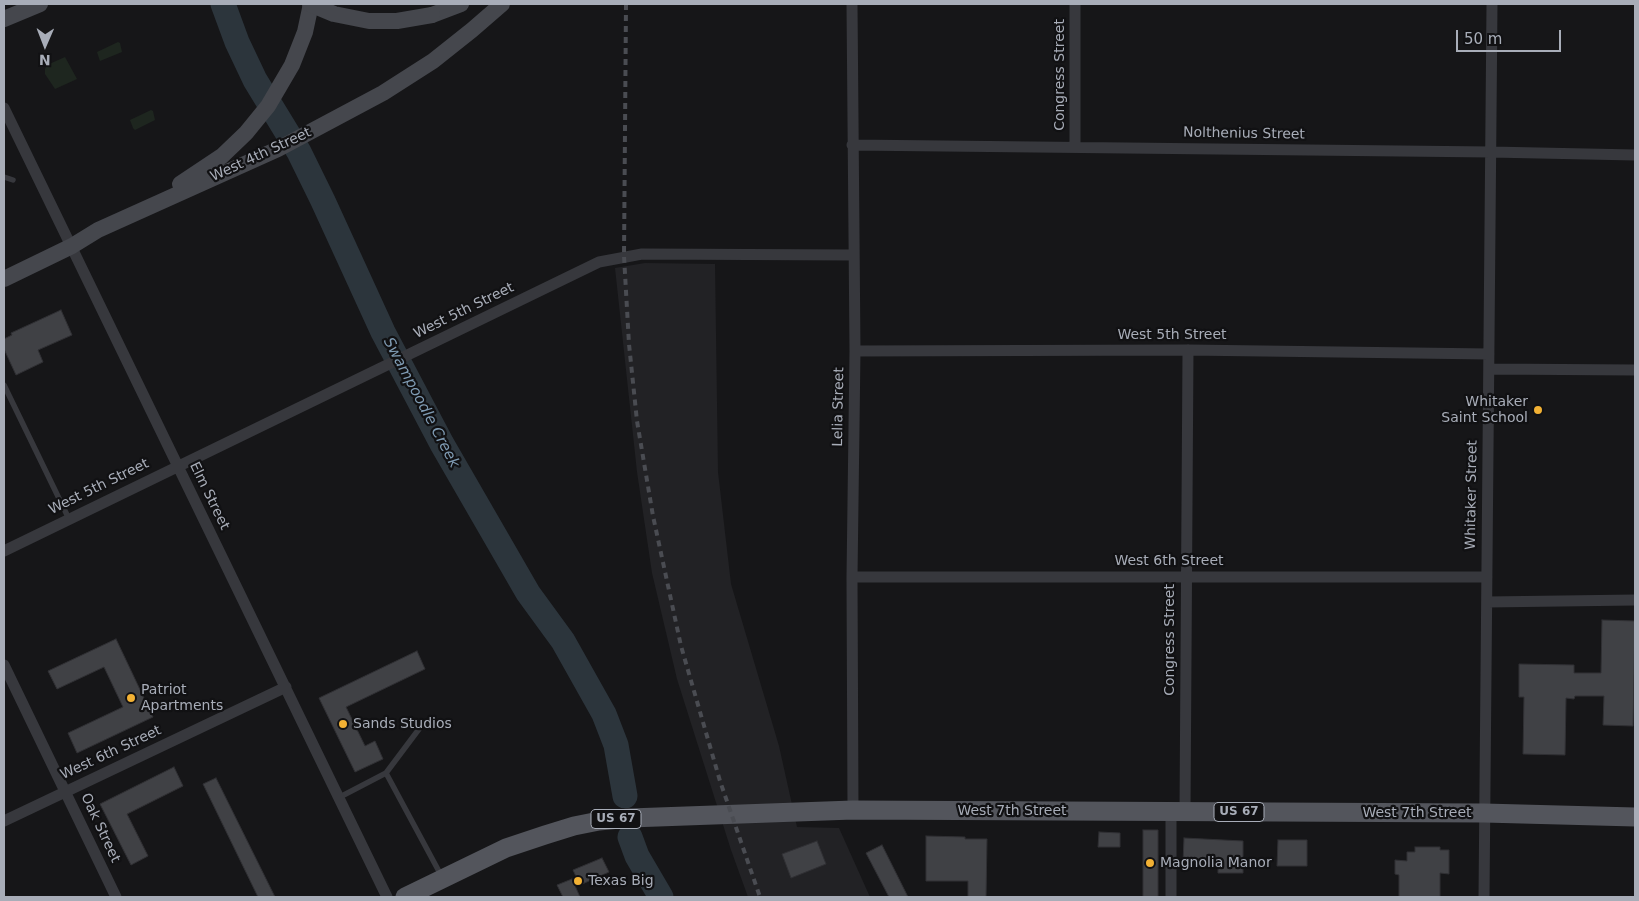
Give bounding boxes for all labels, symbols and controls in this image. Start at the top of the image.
street label: Congress Street [1052,19,1068,131]
north arrow [20,20,70,70]
scale bar [1459,20,1564,52]
text: 50 m [1464,30,1502,48]
text: N [39,52,51,68]
street label: West 4th Street [208,124,314,186]
street label: Nolthenius Street [1183,125,1305,143]
street label: West 5th Street [411,280,517,342]
street label: West 5th Street [1117,327,1227,343]
water label: Swampoodle Creek [379,335,463,471]
street label: Lelia Street [830,367,848,447]
place label: Whitaker Saint School [1441,394,1528,427]
marker: Whitaker Saint School [1532,404,1544,416]
street label: Whitaker Street [1463,440,1481,550]
street label: West 5th Street [46,456,152,518]
street label: Elm Street [185,459,233,533]
street label: West 6th Street [1114,553,1224,569]
street label: Congress Street [1162,584,1178,696]
place label: Patriot Apartments [141,682,223,714]
marker: Patriot Apartments [125,692,137,704]
place label: Sands Studios [353,716,452,732]
marker: Sands Studios [337,718,349,730]
street label: West 6th Street [58,722,164,784]
street label: Oak Street [77,791,123,865]
road number: US 67 [1214,802,1264,822]
street label: West 7th Street [957,803,1067,819]
street label: West 7th Street [1362,805,1472,821]
road number: US 67 [591,810,641,829]
place label: Magnolia Manor [1160,855,1272,871]
marker: Magnolia Manor [1144,857,1156,869]
place label: Texas Big [588,873,654,889]
marker: Texas Big [572,875,584,887]

